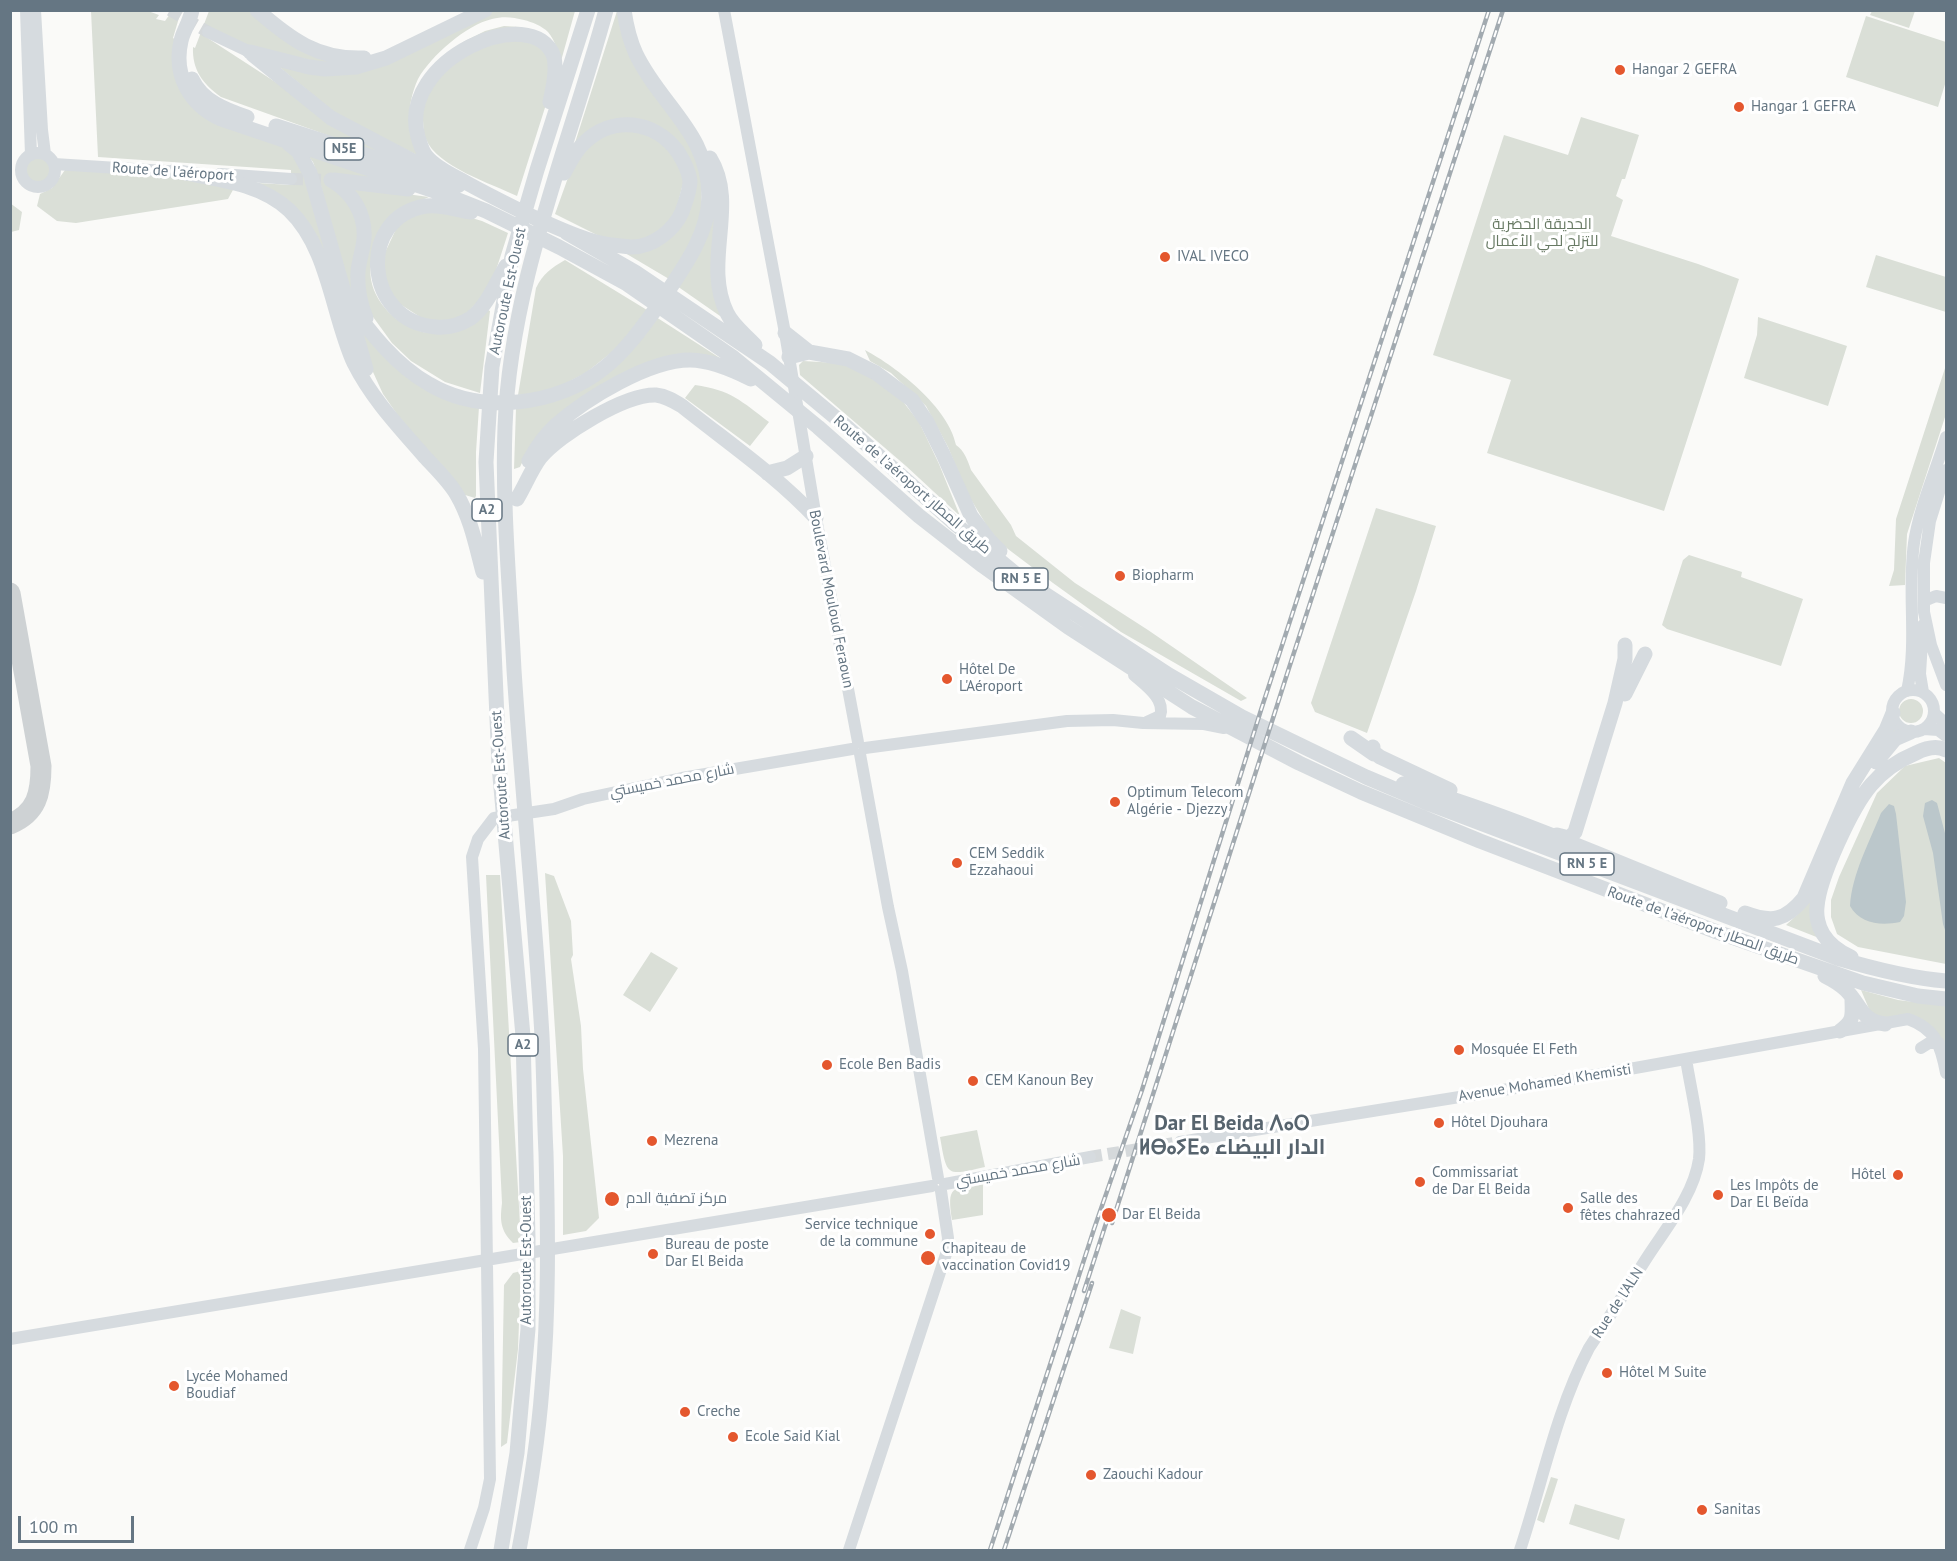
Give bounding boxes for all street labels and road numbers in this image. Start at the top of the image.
road number: N5E [324,138,364,160]
street label: Route de l'aéroport [111,159,235,185]
street label: Autoroute Est-Ouest [486,226,530,356]
street label: Route de l'aéroport طريق المطار [830,412,994,558]
road number: A2 [472,499,502,521]
street label: Boulevard Mouloud Feraoun [805,508,857,690]
road number: RN 5 E [994,568,1048,590]
street label: Autoroute Est-Ouest [488,710,514,840]
street label: شارع محمد خميستي [608,760,736,802]
road number: RN 5 E [1560,853,1614,875]
street label: Route de l'aéroport طريق المطار [1605,883,1801,969]
road number: A2 [508,1034,538,1056]
street label: Avenue Mohamed Khemisti [1457,1060,1633,1106]
street label: شارع محمد خميستي [954,1151,1082,1191]
street label: Autoroute Est-Ouest [518,1195,536,1325]
street label: Rue de l'ALN [1588,1264,1648,1342]

